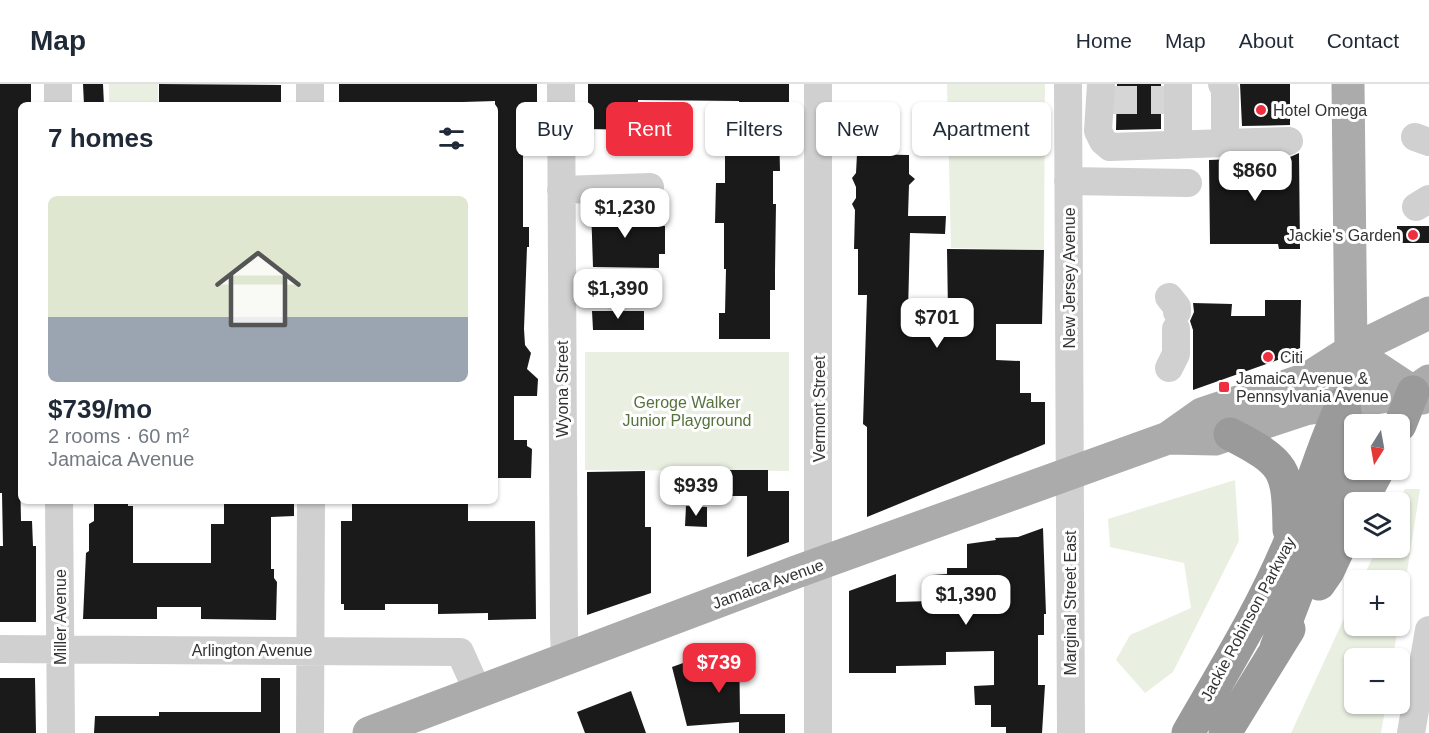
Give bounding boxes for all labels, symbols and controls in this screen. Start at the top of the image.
text: Map [30,25,86,56]
text: Home [1076,29,1132,52]
text: Map [1165,29,1206,52]
text: About [1239,29,1294,52]
text: Contact [1327,29,1399,52]
chip: Buy [516,102,594,156]
chip: Rent [606,102,693,156]
chip: Filters [705,102,804,156]
chip: New [816,102,900,156]
chip: Apartment [912,102,1051,156]
place label: Hotel Omega [1273,102,1367,119]
marker: Hotel Omega [1254,103,1268,117]
icon: filters [435,122,468,155]
text: 7 homes [48,123,154,153]
pin: $860 [1219,151,1291,202]
text: $860 [1233,159,1277,181]
pin: $1,230 [576,188,674,239]
text: $1,230 [594,196,656,218]
street label: New Jersey Avenue [1061,207,1078,349]
place label: Jackie's Garden [1287,227,1401,244]
marker: Jackie's Garden [1406,228,1420,242]
icon: home [204,235,312,343]
pin: $1,390 [569,269,667,320]
text: $1,390 [587,277,649,299]
pin: $701 [901,298,973,349]
text: $701 [915,306,959,328]
street label: Wyona Street [554,340,571,437]
place label: Citi [1280,349,1303,366]
marker: Citi [1261,350,1275,364]
street label: Vermont Street [811,355,828,462]
place label: Jamaica Avenue & Pennsylvania Avenue [1236,370,1389,405]
marker: Jamaica Avenue & Pennsylvania Avenue [1217,380,1231,394]
text: $739/mo [48,394,152,424]
park label: Geroge Walker Junior Playground [623,394,751,429]
north arrow [1344,414,1410,480]
map controls [1344,414,1410,714]
text: 2 rooms · 60 m² [48,425,189,447]
text: Jamaica Avenue [48,448,194,470]
pin: $939 [660,466,732,517]
text: $939 [674,474,718,496]
button: layers [1344,492,1410,558]
street label: Marginal Street East [1062,530,1079,675]
street label: Jackie Robinson Parkway [1197,534,1299,704]
street label: Jamaica Avenue [710,556,826,612]
street label: Miller Avenue [52,569,69,665]
button: + [1344,570,1410,636]
pin: $1,390 [917,575,1015,626]
text: $1,390 [935,583,997,605]
street label: Arlington Avenue [192,642,312,659]
pin: $739 [683,643,755,694]
button: − [1344,648,1410,714]
text: $739 [697,651,741,673]

